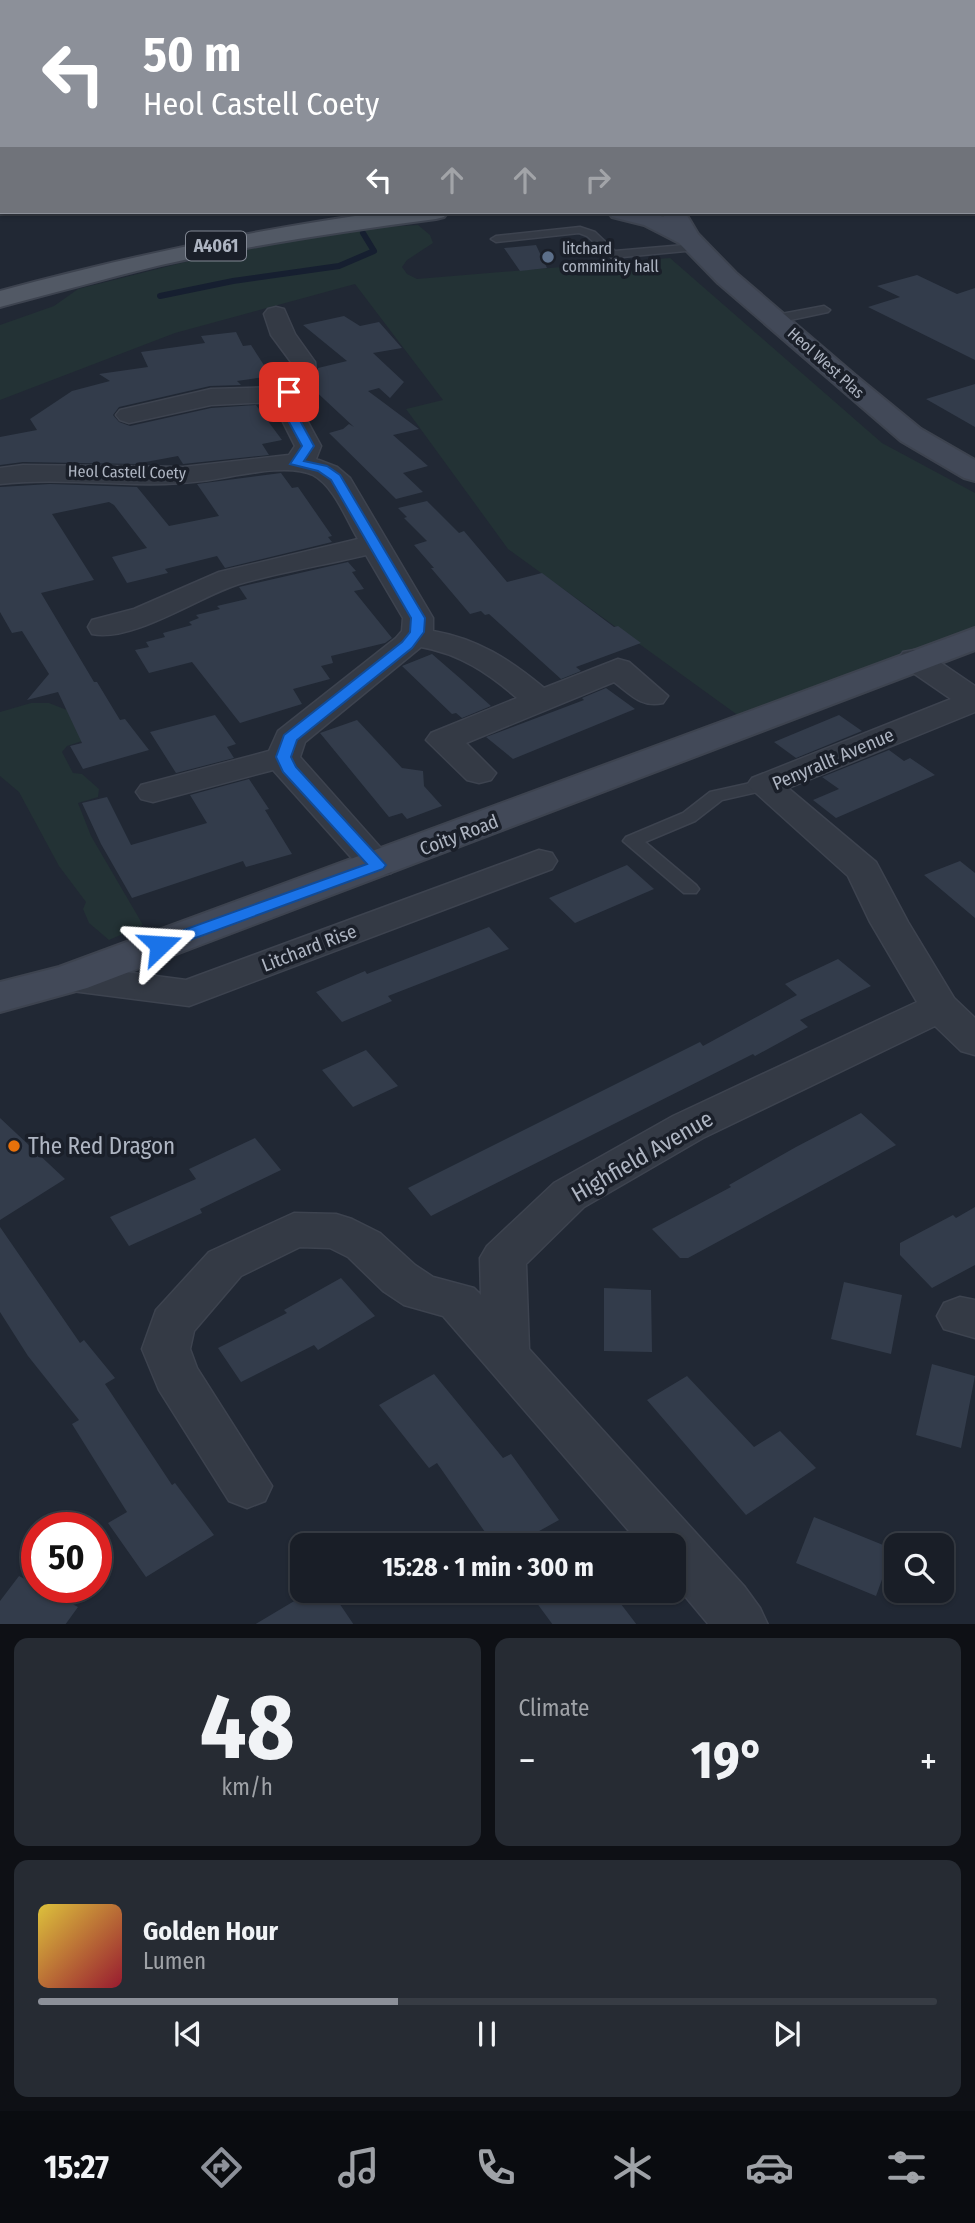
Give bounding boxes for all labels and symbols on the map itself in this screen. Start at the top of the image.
road number: A4061 [186,232,246,260]
place label: litchard comminity hall [562,239,659,276]
marker: litchard comminity hall [540,249,556,265]
street label: Heol West Plas [784,324,868,402]
pin [259,362,319,422]
street label: Heol Castell Coety [68,461,187,483]
street label: Penyrallt Avenue [769,723,897,795]
street label: Coity Road [416,809,502,861]
position arrow [123,908,197,982]
street label: Litchard Rise [258,919,360,977]
street label: Highfield Avenue [566,1104,718,1208]
place label: The Red Dragon [28,1132,175,1160]
marker: The Red Dragon [6,1138,22,1154]
speed limit sign: 50 [21,1512,112,1603]

